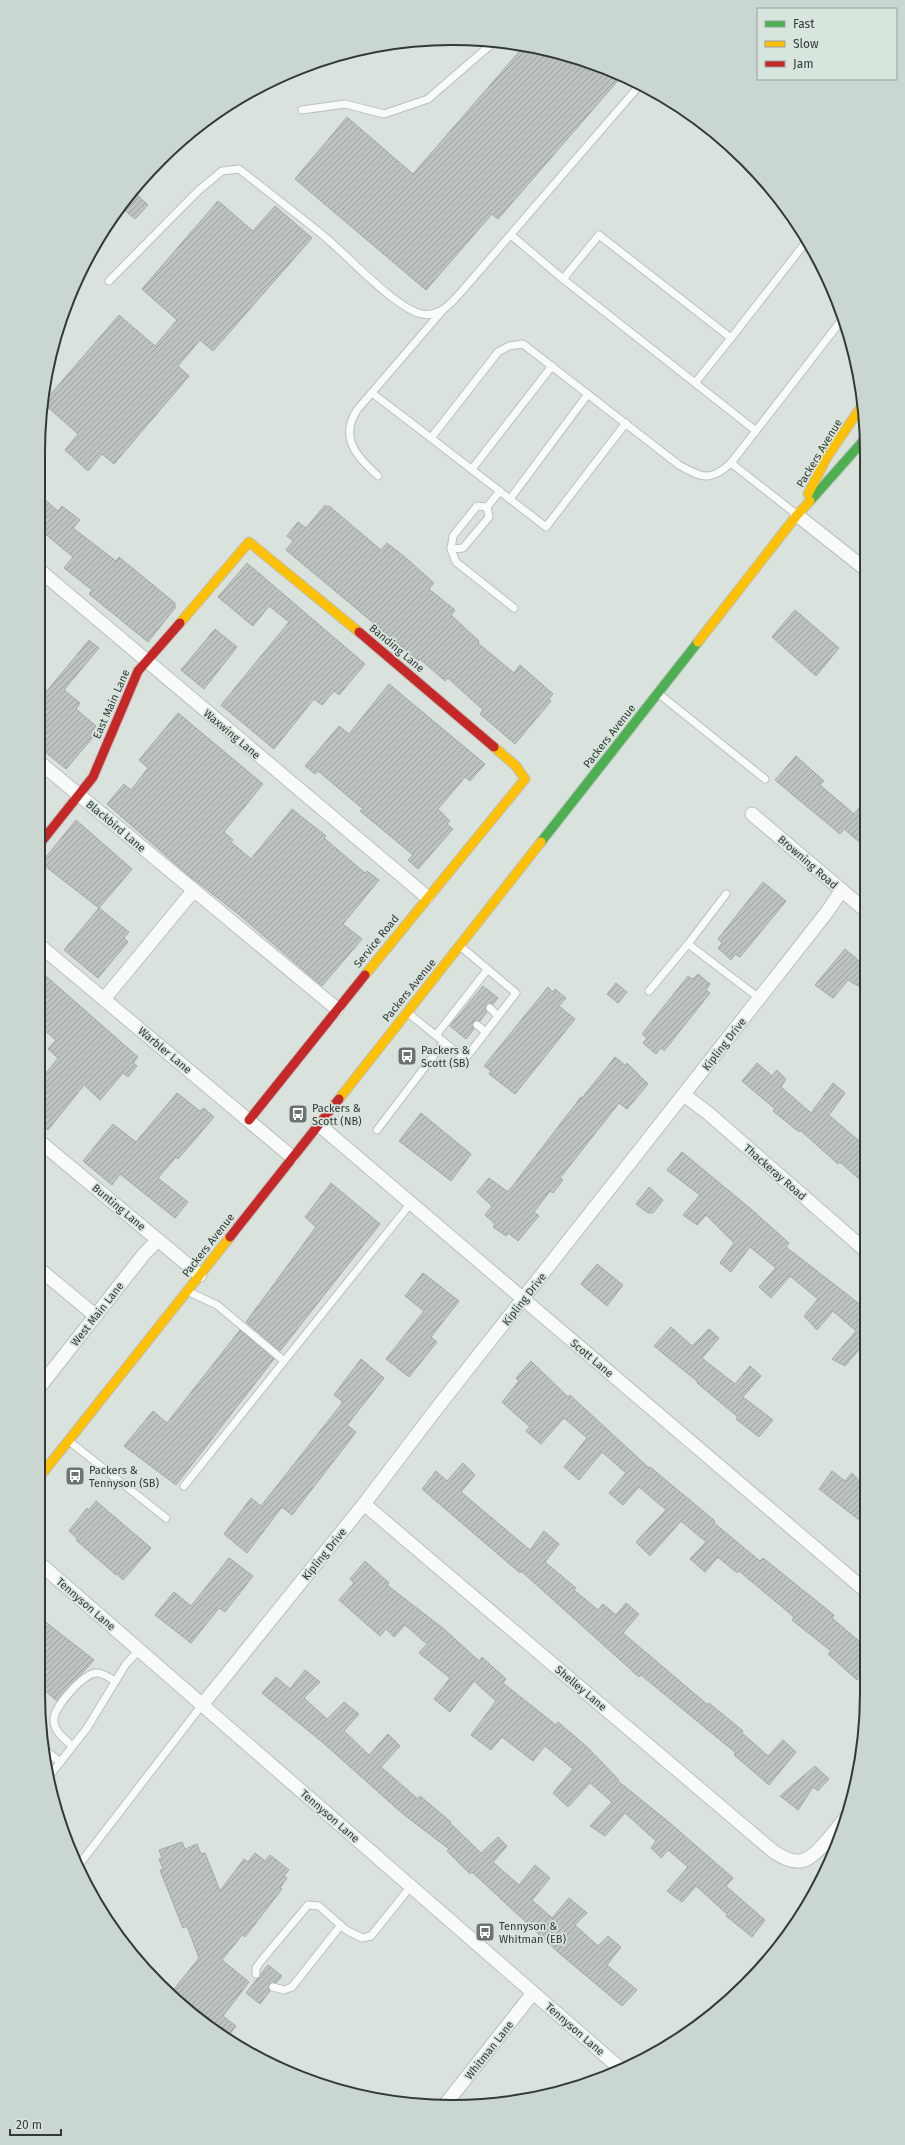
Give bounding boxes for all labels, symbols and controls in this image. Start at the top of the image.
legend [757,8,897,80]
text: Fast [793,17,815,31]
text: Slow [793,37,819,51]
text: Jam [793,57,813,71]
street label: Packers Avenue [794,417,845,490]
street label: Banding Lane [367,622,427,675]
street label: East Main Lane [90,668,133,741]
street label: Packers Avenue [581,702,638,771]
street label: Waxwing Lane [201,707,263,762]
street label: Blackbird Lane [83,798,148,855]
street label: Browning Road [775,833,840,892]
street label: Service Road [351,912,402,970]
street label: Packers Avenue [380,956,439,1024]
street label: Kipling Drive [700,1015,749,1073]
street label: Warbler Lane [135,1024,194,1076]
place label: Packers & Scott (SB) [421,1044,470,1070]
bus stop icon: Packers & Scott (SB) [396,1045,418,1067]
place label: Packers & Scott (NB) [312,1102,362,1128]
bus stop icon: Packers & Scott (NB) [287,1103,309,1125]
street label: Thackeray Road [741,1142,808,1203]
street label: Bunting Lane [89,1181,148,1233]
street label: Packers Avenue [180,1211,237,1280]
street label: Kipling Drive [500,1270,549,1328]
street label: West Main Lane [68,1280,126,1349]
street label: Scott Lane [568,1337,616,1380]
place label: Packers & Tennyson (SB) [89,1464,159,1490]
bus stop icon: Packers & Tennyson (SB) [64,1465,86,1487]
street label: Kipling Drive [299,1526,349,1583]
street label: Tennyson Lane [54,1575,118,1634]
street label: Shelley Lane [552,1663,609,1714]
street label: Tennyson Lane [298,1787,362,1846]
place label: Tennyson & Whitman (EB) [499,1920,567,1946]
bus stop icon: Tennyson & Whitman (EB) [474,1921,496,1943]
street label: Tennyson Lane [543,2000,607,2059]
street label: Whitman Lane [462,2018,516,2082]
scale bar [10,2111,61,2137]
text: 20 m [16,2118,42,2132]

